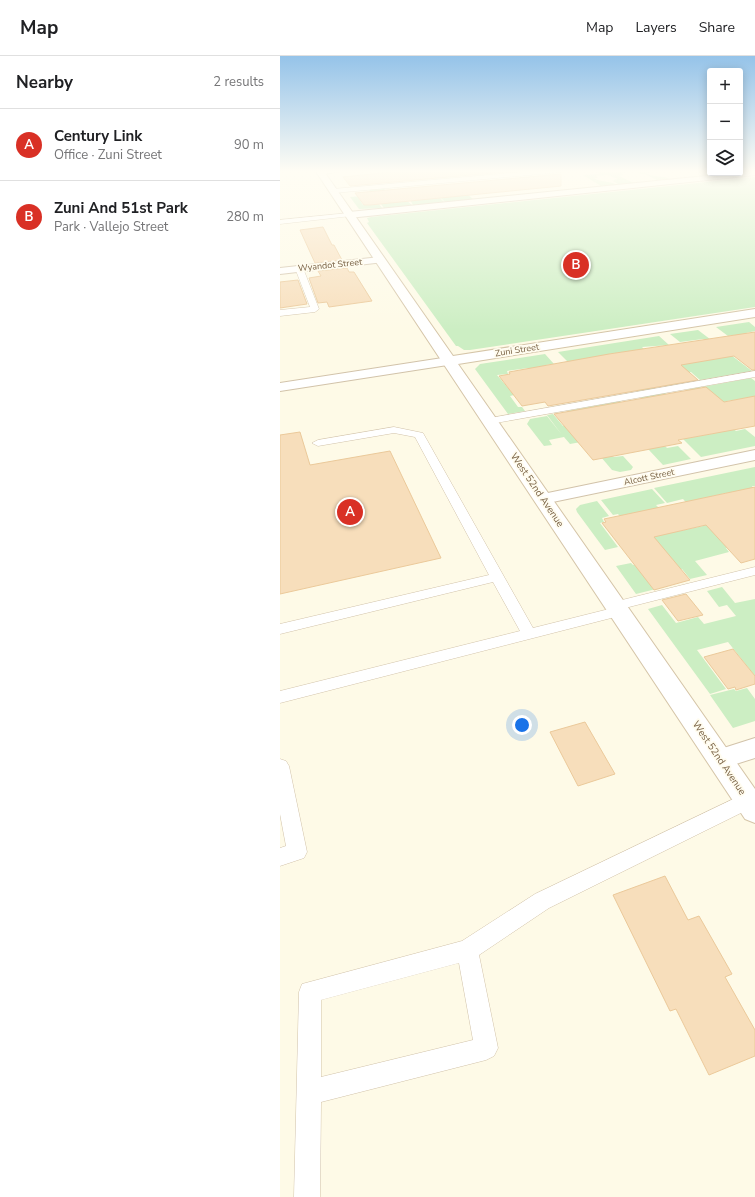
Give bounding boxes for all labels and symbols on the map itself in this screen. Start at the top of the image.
pin: B [563,250,589,280]
street label: Wyandot Street [297,256,363,274]
street label: Zuni Street [494,340,541,359]
street label: West 52nd Avenue [507,450,567,530]
street label: Alcott Street [623,466,676,488]
pin: A [337,497,363,527]
your location [512,715,532,735]
street label: West 52nd Avenue [689,718,749,798]

